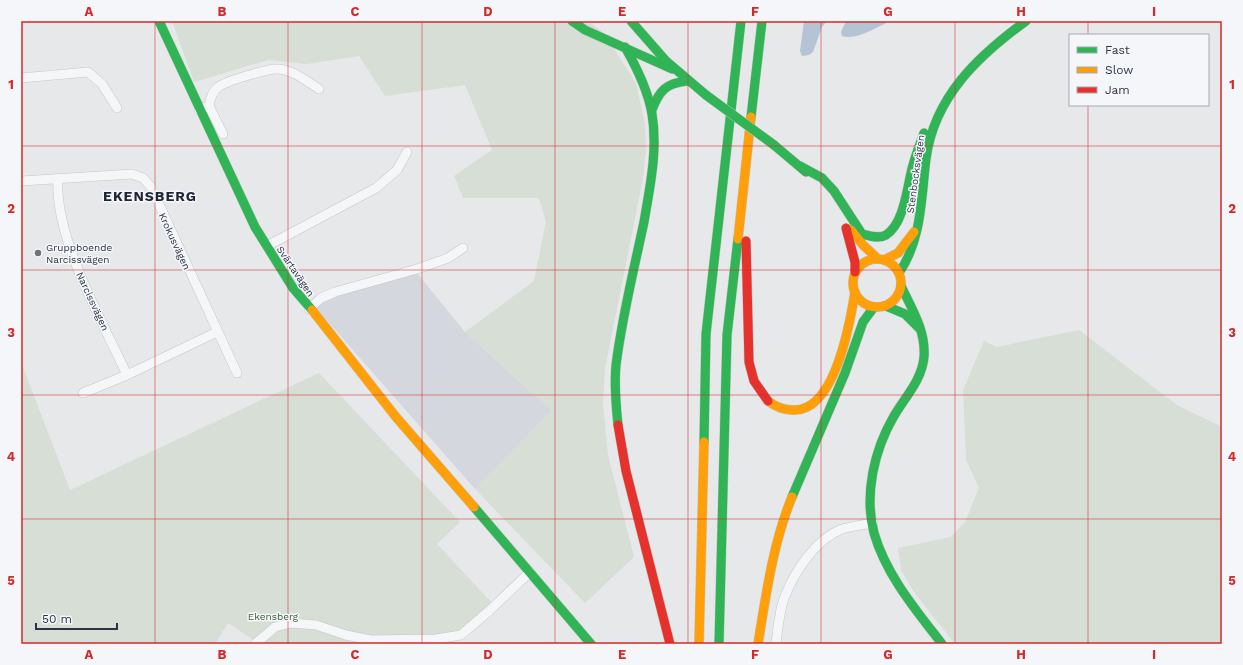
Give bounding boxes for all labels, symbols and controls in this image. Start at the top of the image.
text: A [85,4,94,19]
text: B [218,4,227,19]
text: C [351,4,360,19]
text: D [483,4,493,19]
text: E [618,4,626,19]
text: F [751,4,759,19]
text: G [883,4,893,19]
text: H [1016,4,1026,19]
text: I [1152,4,1156,19]
legend [1069,34,1209,106]
text: Fast [1105,43,1130,57]
text: Slow [1105,63,1133,77]
text: 1 [8,77,14,92]
text: 1 [1229,77,1235,92]
text: Jam [1105,83,1130,97]
street label: Stenbocksvägen [905,134,926,214]
district label: EKENSBERG [103,188,197,204]
text: 2 [7,201,15,216]
text: 2 [1228,201,1236,216]
street label: Krokusvägen [157,211,193,271]
place label: Gruppboende Narcissvägen [46,242,113,265]
street label: Svärtavägen [275,244,317,299]
marker: Gruppboende Narcissvägen [33,248,43,258]
street label: Narcissvägen [74,270,111,332]
text: 3 [7,325,15,340]
text: 3 [1228,325,1236,340]
text: 4 [7,449,16,464]
text: 4 [1228,449,1237,464]
text: 5 [7,573,15,588]
text: 5 [1228,573,1236,588]
scale bar [36,605,117,631]
park label: Ekensberg [248,611,299,622]
text: 50 m [42,612,72,626]
text: A [85,647,94,662]
text: B [218,647,227,662]
text: C [351,647,360,662]
text: D [483,647,493,662]
text: E [618,647,626,662]
text: F [751,647,759,662]
text: G [883,647,893,662]
text: H [1016,647,1026,662]
text: I [1152,647,1156,662]

